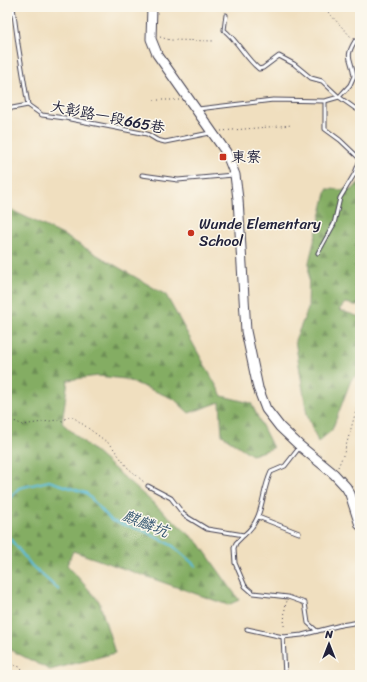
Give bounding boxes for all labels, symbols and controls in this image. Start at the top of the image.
street label: 大彰路一段665巷 [48,93,168,141]
place label: 東寮 [231,144,261,170]
marker: 東寮 [218,152,228,162]
place label: Wunde Elementary School [199,211,321,254]
marker: Wunde Elementary School [186,228,196,238]
water label: 麒麟坑 [118,501,175,547]
north arrow [309,624,349,664]
text: N [324,625,333,644]

